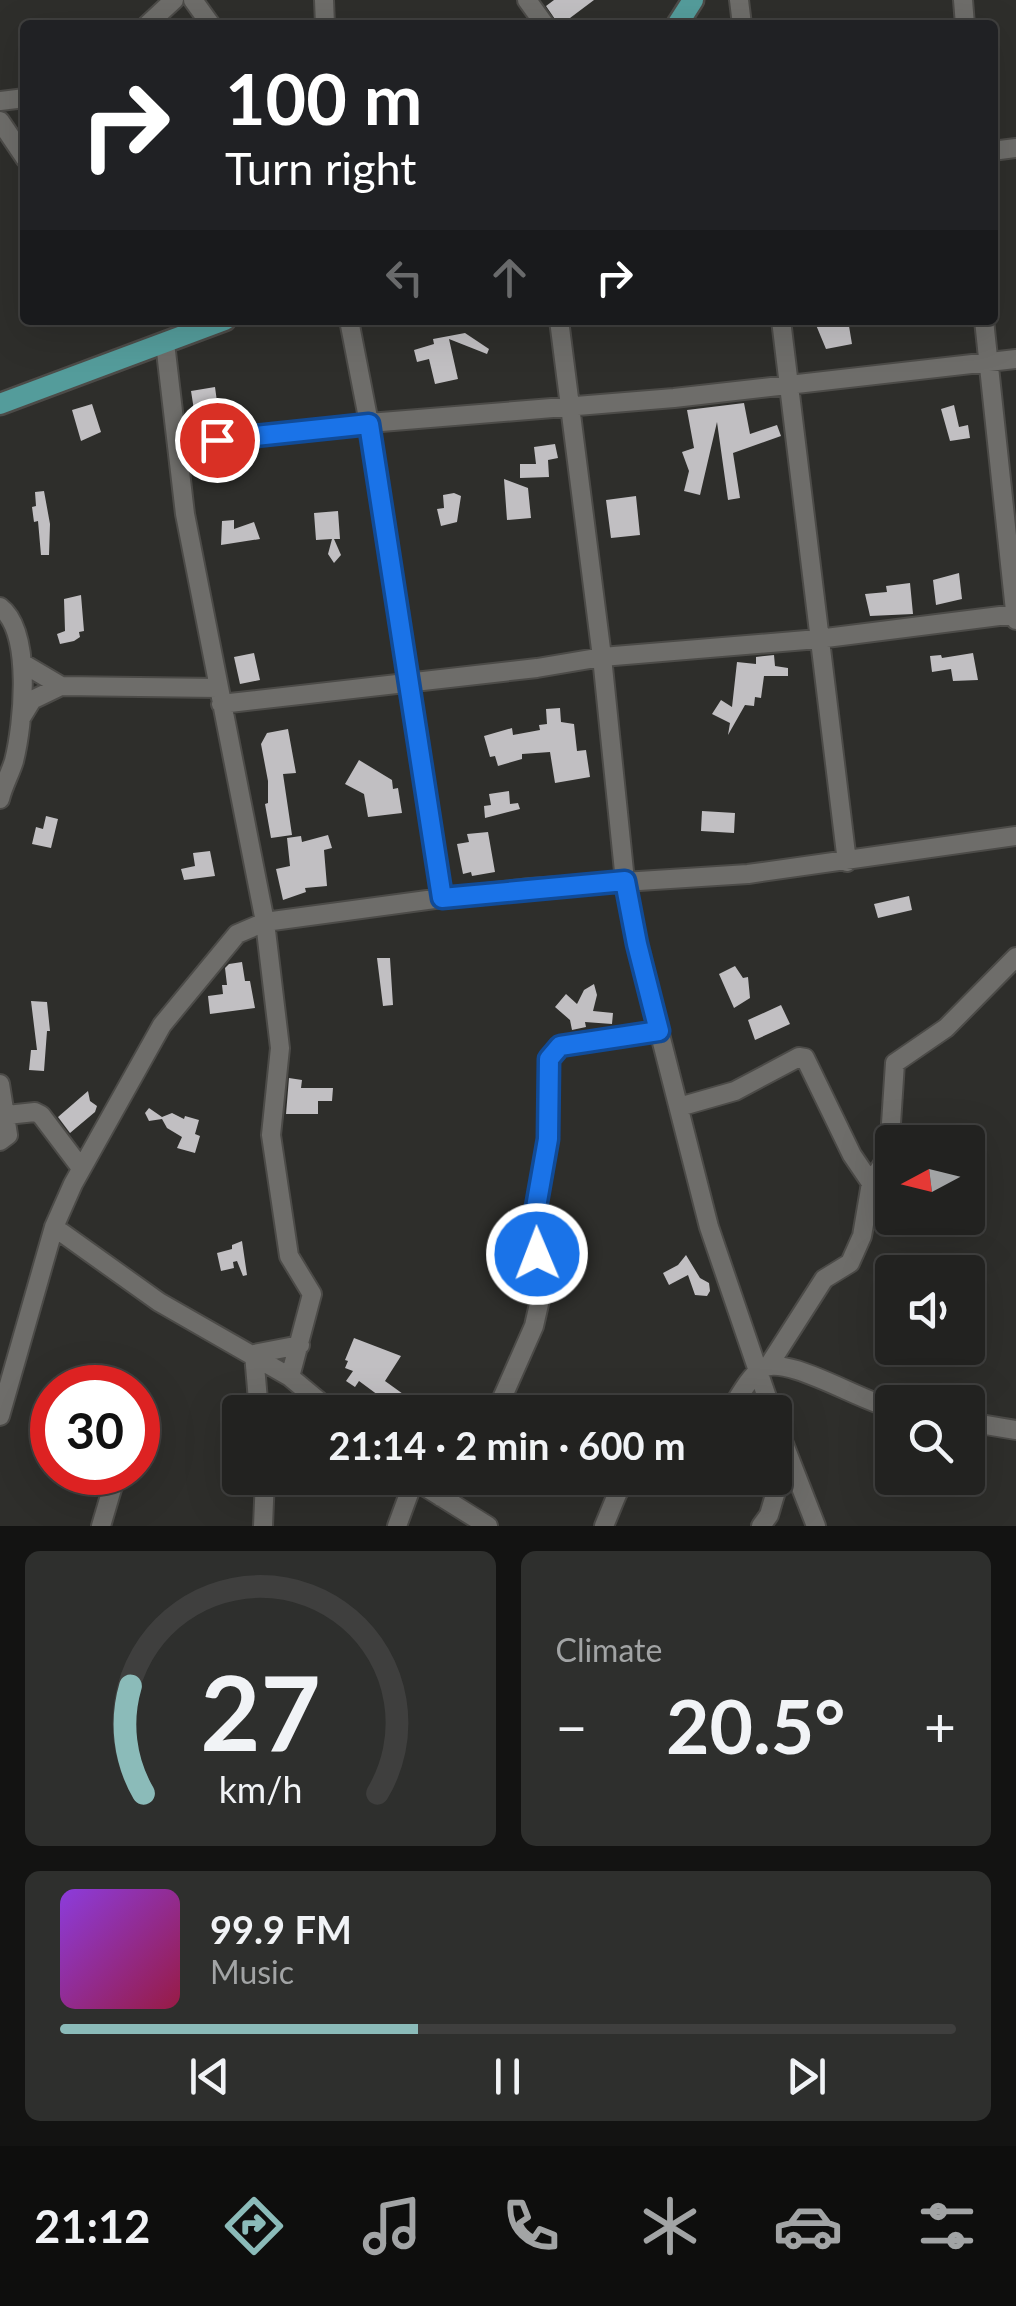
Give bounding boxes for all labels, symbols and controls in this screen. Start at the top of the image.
text: 100 m [225,56,422,140]
icon: right [60,60,190,190]
text: Turn right [225,141,416,195]
icon: left [377,250,432,305]
icon: ahead [482,250,537,305]
icon: right [587,250,642,305]
pin [175,398,260,483]
icon: arrive [190,413,245,468]
north arrow [875,1125,985,1235]
map controls [875,1125,985,1495]
position arrow [485,1202,589,1306]
button: sound [875,1255,985,1365]
speed limit sign: 30 [30,1365,160,1495]
button: search [875,1385,985,1495]
text: 21:14 · 2 min · 600 m [328,1422,686,1468]
text: Climate [556,1630,662,1669]
text: 27 [200,1648,321,1773]
text: 20.5° [666,1680,845,1770]
text: − [556,1693,587,1759]
text: + [924,1693,956,1759]
text: km/h [218,1768,302,1811]
text: 99.9 FM [210,1906,352,1952]
text: Music [210,1952,294,1991]
icon: previous [182,2049,237,2104]
icon: pause [480,2049,535,2104]
icon: next [779,2049,834,2104]
icon: directions [219,2191,289,2261]
icon: music [357,2191,427,2261]
icon: phone [496,2191,566,2261]
icon: climate [635,2191,705,2261]
icon: car [773,2191,843,2261]
icon: filters [912,2191,982,2261]
text: 21:12 [34,2199,150,2253]

